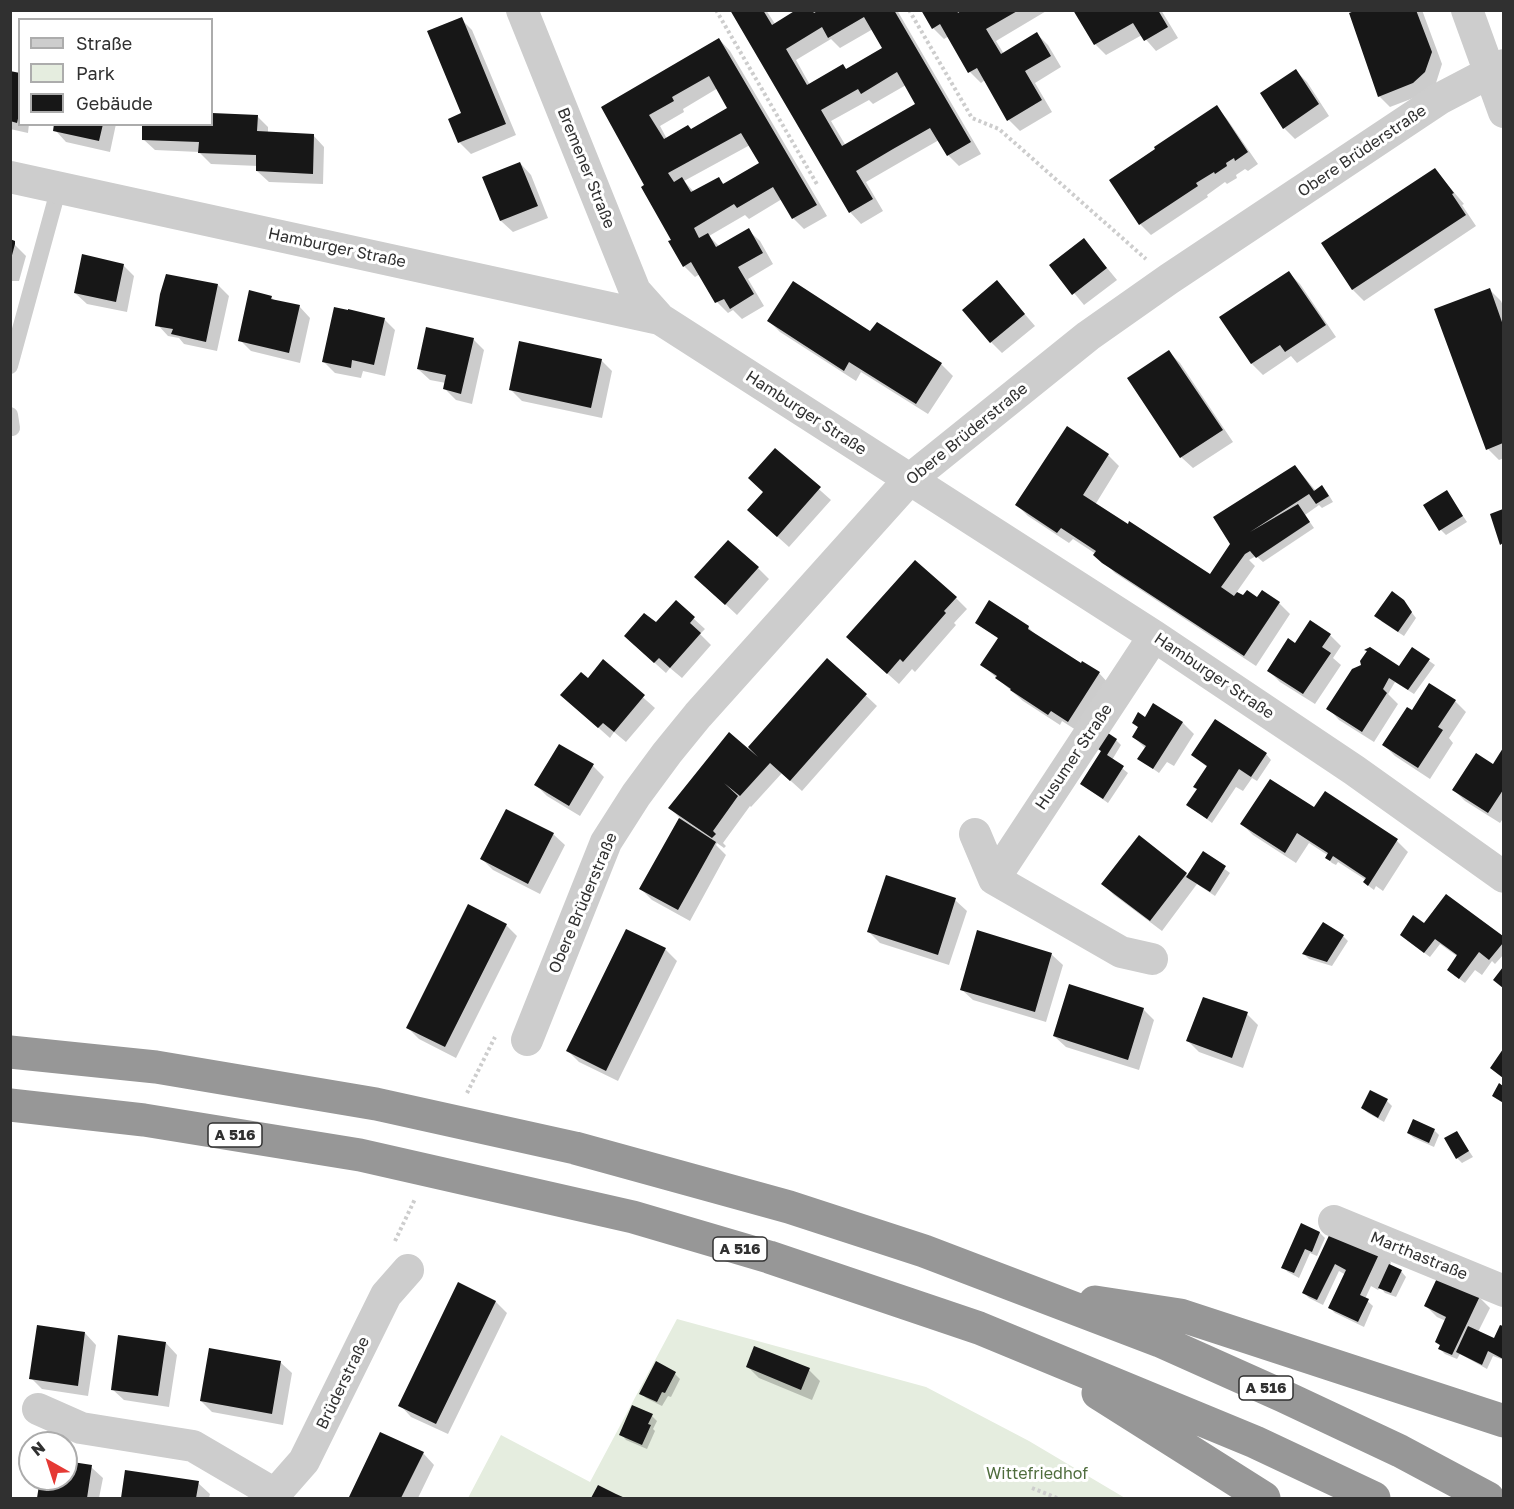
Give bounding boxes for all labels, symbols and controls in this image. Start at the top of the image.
legend [18,18,213,126]
text: Straße [76,32,132,54]
text: Park [76,62,115,84]
text: Gebäude [76,92,153,114]
street label: Obere Brüderstraße [1294,101,1430,201]
street label: Bremener Straße [553,105,619,231]
street label: Hamburger Straße [266,224,408,272]
street label: Hamburger Straße [742,367,870,459]
street label: Obere Brüderstraße [902,379,1032,489]
street label: Hamburger Straße [1150,629,1278,723]
street label: Husumer Straße [1031,700,1117,814]
street label: Obere Brüderstraße [545,830,621,976]
road number: A 516 [208,1123,262,1147]
street label: Marthastraße [1368,1228,1470,1284]
road number: A 516 [713,1237,767,1261]
street label: Brüderstraße [312,1334,374,1432]
road number: A 516 [1239,1376,1293,1400]
north arrow [18,1431,78,1491]
text: N [27,1437,49,1460]
park label: Wittefriedhof [986,1464,1088,1484]

